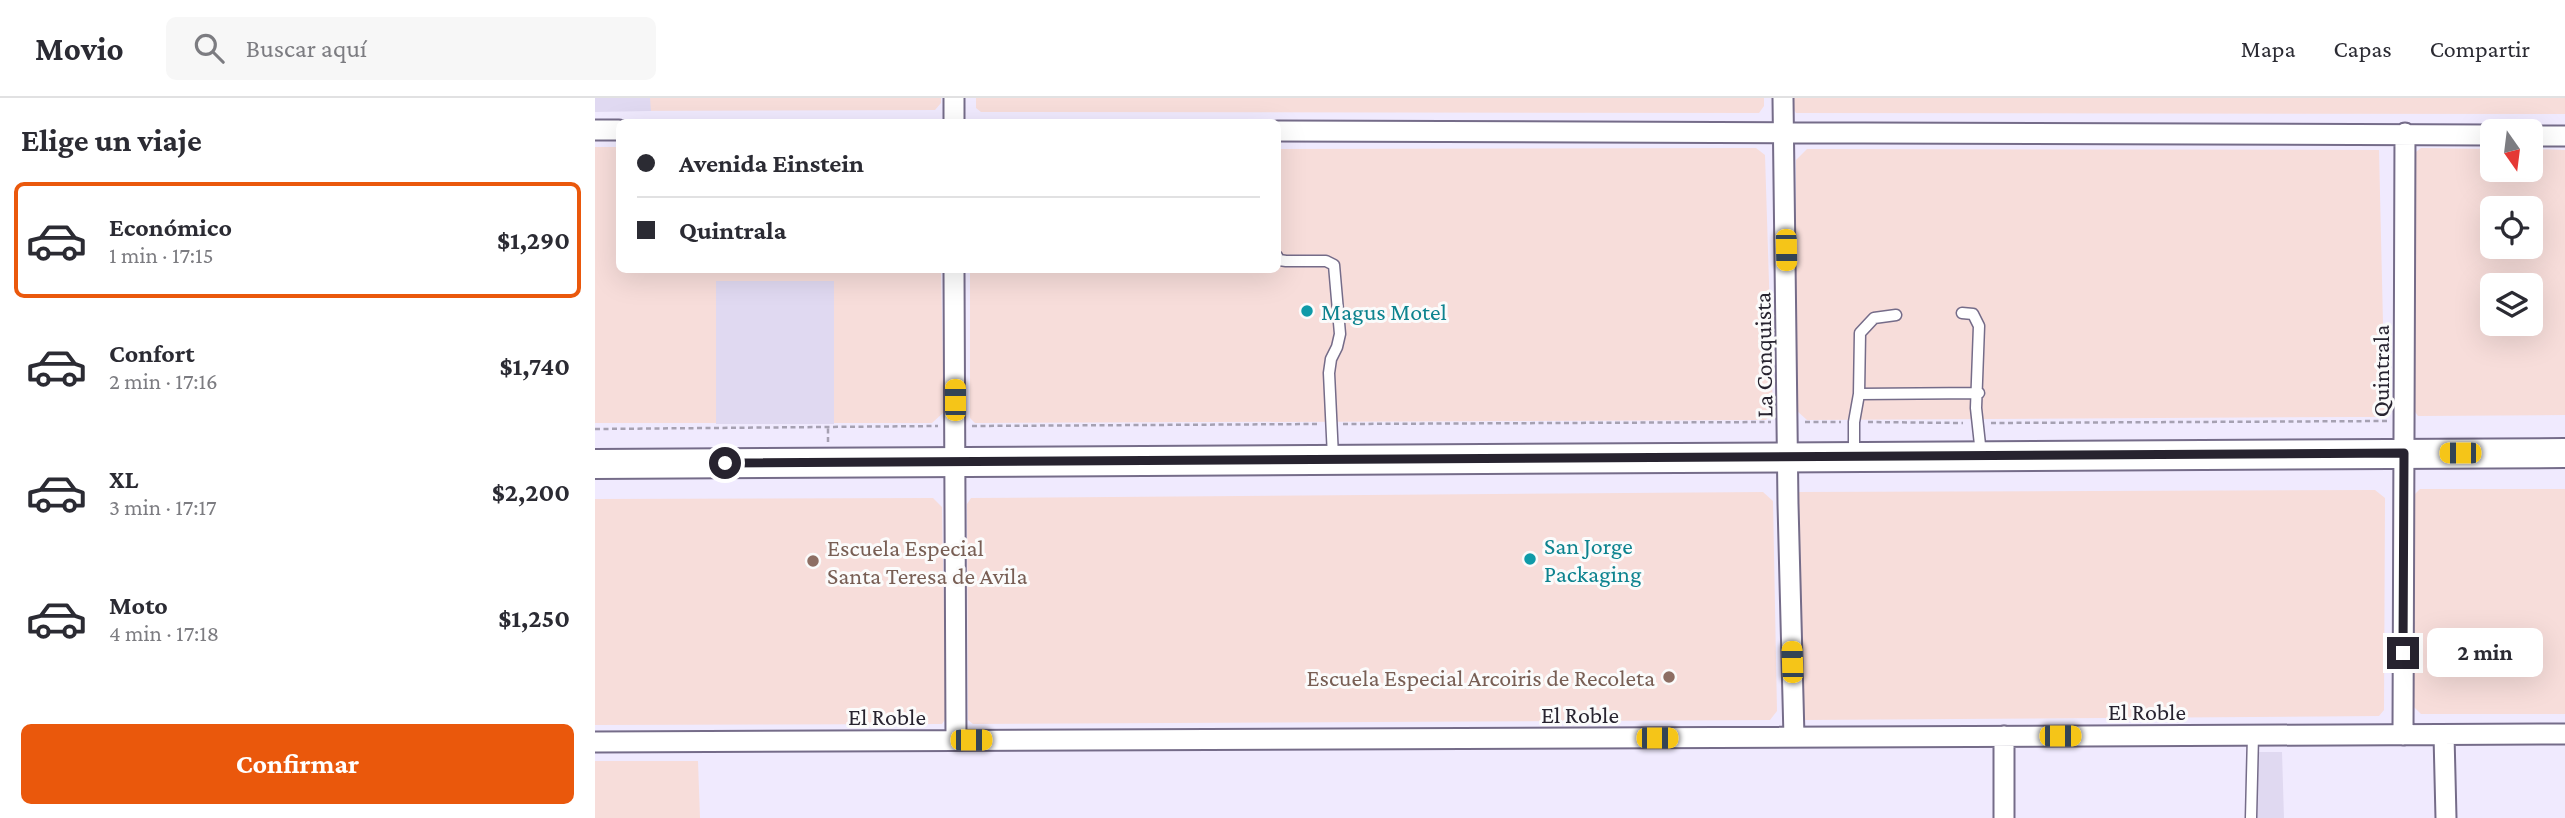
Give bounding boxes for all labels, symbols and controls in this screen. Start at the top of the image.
search box [166,17,656,80]
icon: search [190,29,228,67]
text: Movio [35,30,124,67]
text: Buscar aquí [246,34,367,63]
text: Mapa [2241,35,2296,62]
text: Capas [2334,35,2392,62]
text: Compartir [2430,35,2530,62]
north arrow [2480,119,2543,182]
map controls [2480,119,2543,336]
text: Elige un viaje [21,122,202,158]
text: Avenida Einstein [679,149,864,178]
button: locate [2480,196,2543,259]
icon: car [25,209,88,272]
text: Económico [109,213,232,242]
text: Quintrala [679,216,786,245]
text: $1,290 [497,226,570,255]
car [1776,229,1797,271]
text: 1 min · 17:15 [109,242,214,268]
button: layers [2480,273,2543,336]
street label: La Conquista [1748,292,1778,418]
place label: Magus Motel [1321,298,1447,325]
marker: Magus Motel [1299,303,1315,319]
street label: Quintrala [2367,325,2394,417]
icon: car [25,335,88,398]
text: Confort [109,339,195,368]
text: $1,740 [500,352,570,381]
text: 2 min · 17:16 [109,368,218,394]
car [945,379,966,421]
car [2440,443,2482,464]
route start [709,447,741,479]
icon: car [25,461,88,524]
text: XL [109,465,138,494]
text: $2,200 [492,478,570,507]
text: 3 min · 17:17 [109,494,217,520]
place label: San Jorge Packaging [1544,532,1642,587]
place label: Escuela Especial Santa Teresa de Avila [827,534,1028,589]
marker: San Jorge Packaging [1522,551,1538,567]
marker: Escuela Especial Santa Teresa de Avila [805,553,821,569]
icon: car [25,587,88,650]
text: Moto [109,591,168,620]
text: $1,250 [498,604,570,633]
text: 4 min · 17:18 [109,620,219,646]
callout: 2 min [2427,628,2543,678]
route end [2387,637,2419,669]
text: 2 min [2457,639,2513,665]
car [1781,641,1804,683]
place label: Escuela Especial Arcoiris de Recoleta [1306,664,1655,691]
marker: Escuela Especial Arcoiris de Recoleta [1661,669,1677,685]
street label: El Roble [2108,698,2186,725]
street label: El Roble [1541,701,1619,728]
street label: El Roble [848,703,926,730]
button: Confirmar [21,724,574,804]
car [2040,726,2082,747]
car [1637,728,1679,749]
car [951,730,993,751]

